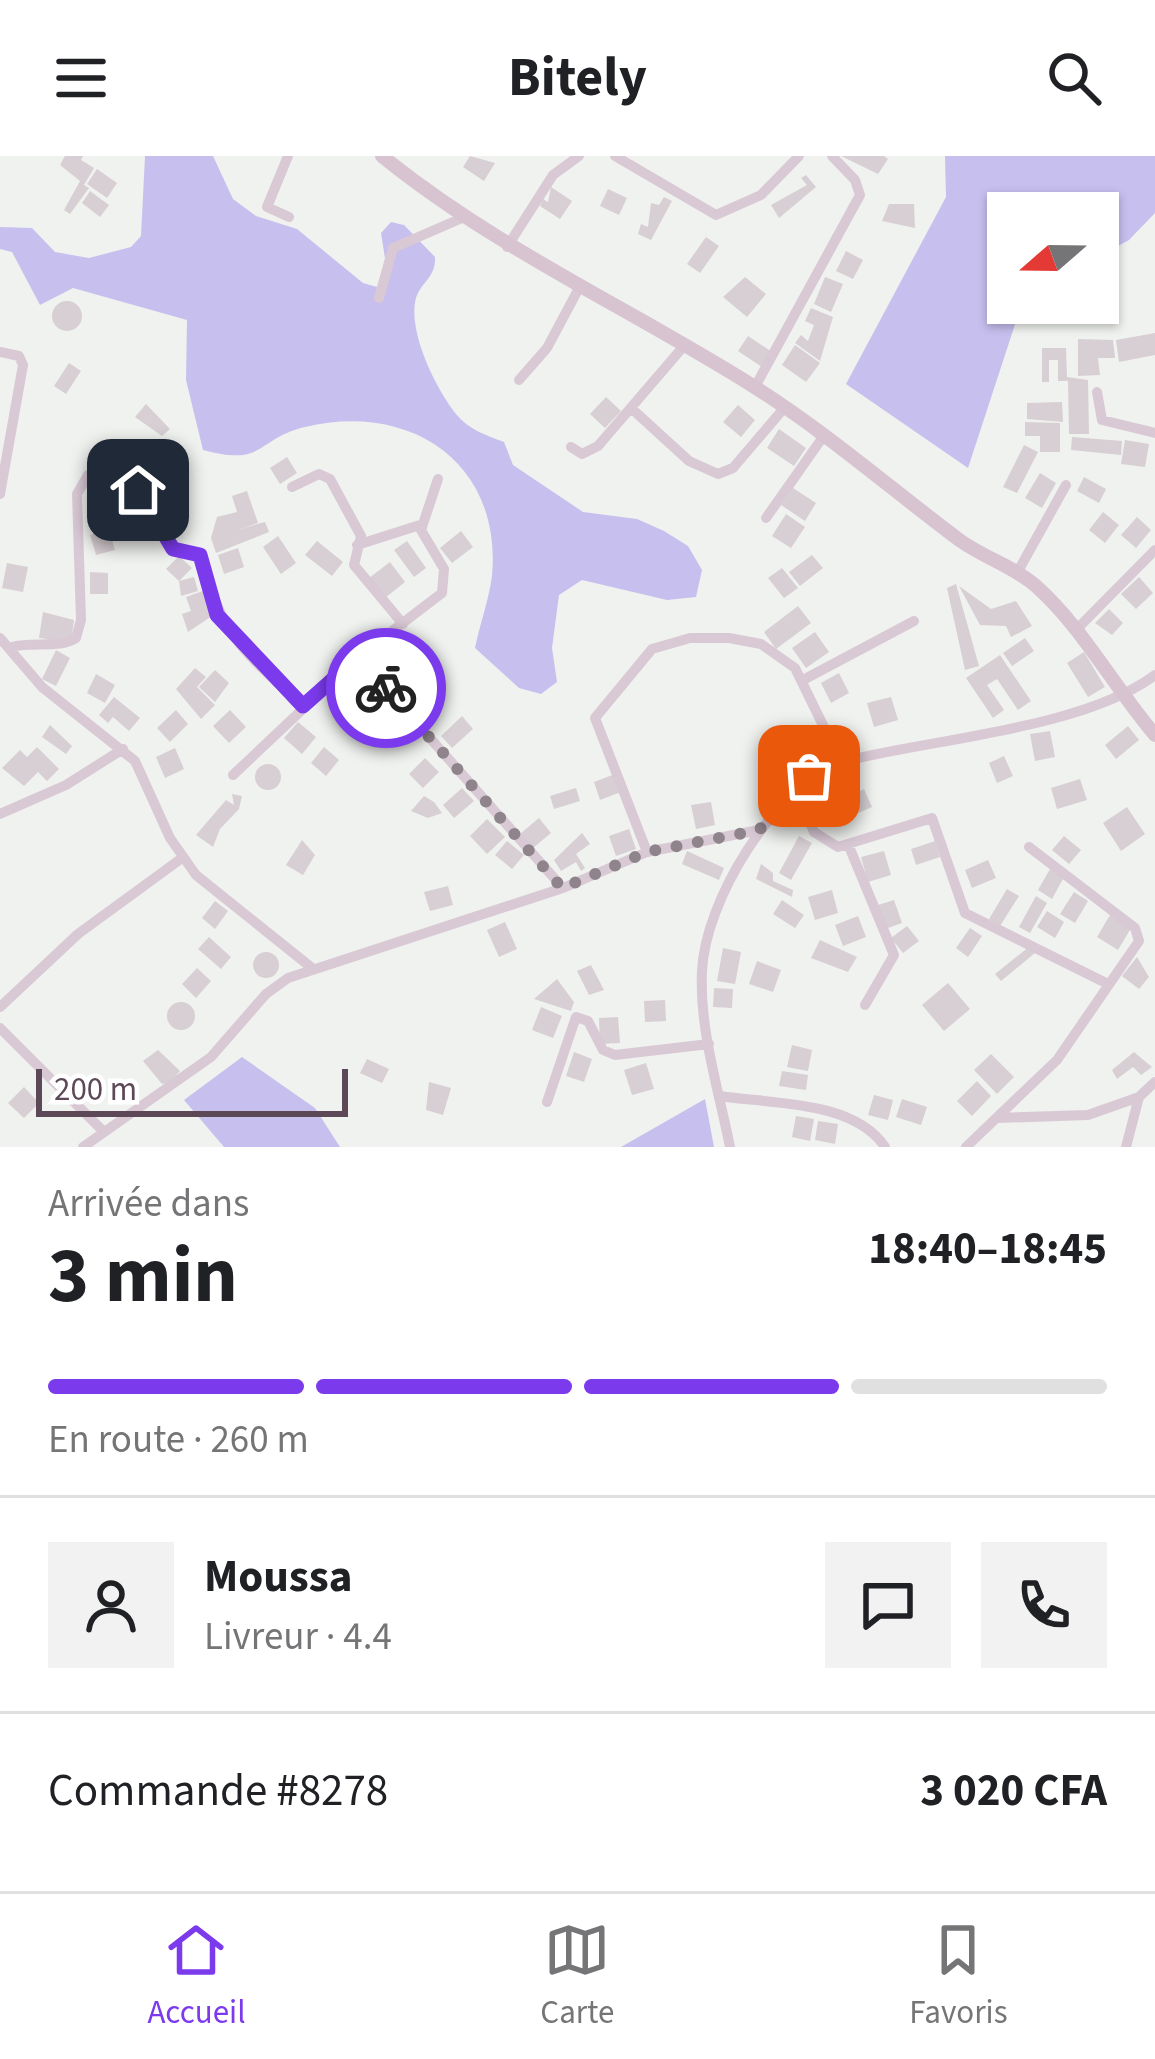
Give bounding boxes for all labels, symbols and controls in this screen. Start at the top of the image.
text: Bitely [508,40,647,117]
icon: menu [48,45,114,111]
icon: search [1041,45,1107,111]
north arrow [987,192,1119,324]
map controls [987,192,1119,324]
pin [87,439,189,541]
icon: home [105,457,171,523]
courier [326,628,446,748]
icon: bike [353,655,419,721]
pin [758,725,860,827]
icon: bag [776,743,842,809]
scale bar [36,1063,348,1116]
text: 200 m [54,1066,137,1113]
text: Arrivée dans [48,1176,249,1232]
text: 18:40–18:45 [868,1217,1107,1281]
text: 3 min [48,1221,238,1332]
text: En route · 260 m [48,1412,309,1468]
button: person [48,1542,174,1668]
button: chat [825,1542,951,1668]
button: phone [981,1542,1107,1668]
text: Moussa [204,1545,352,1609]
text: Livreur · 4.4 [204,1609,392,1665]
text: Commande #8278 [48,1759,388,1823]
text: 3 020 CFA [920,1759,1107,1823]
tab: Accueil [147,1917,246,2036]
tab: Carte [540,1917,614,2036]
tab: Favoris [909,1917,1008,2036]

